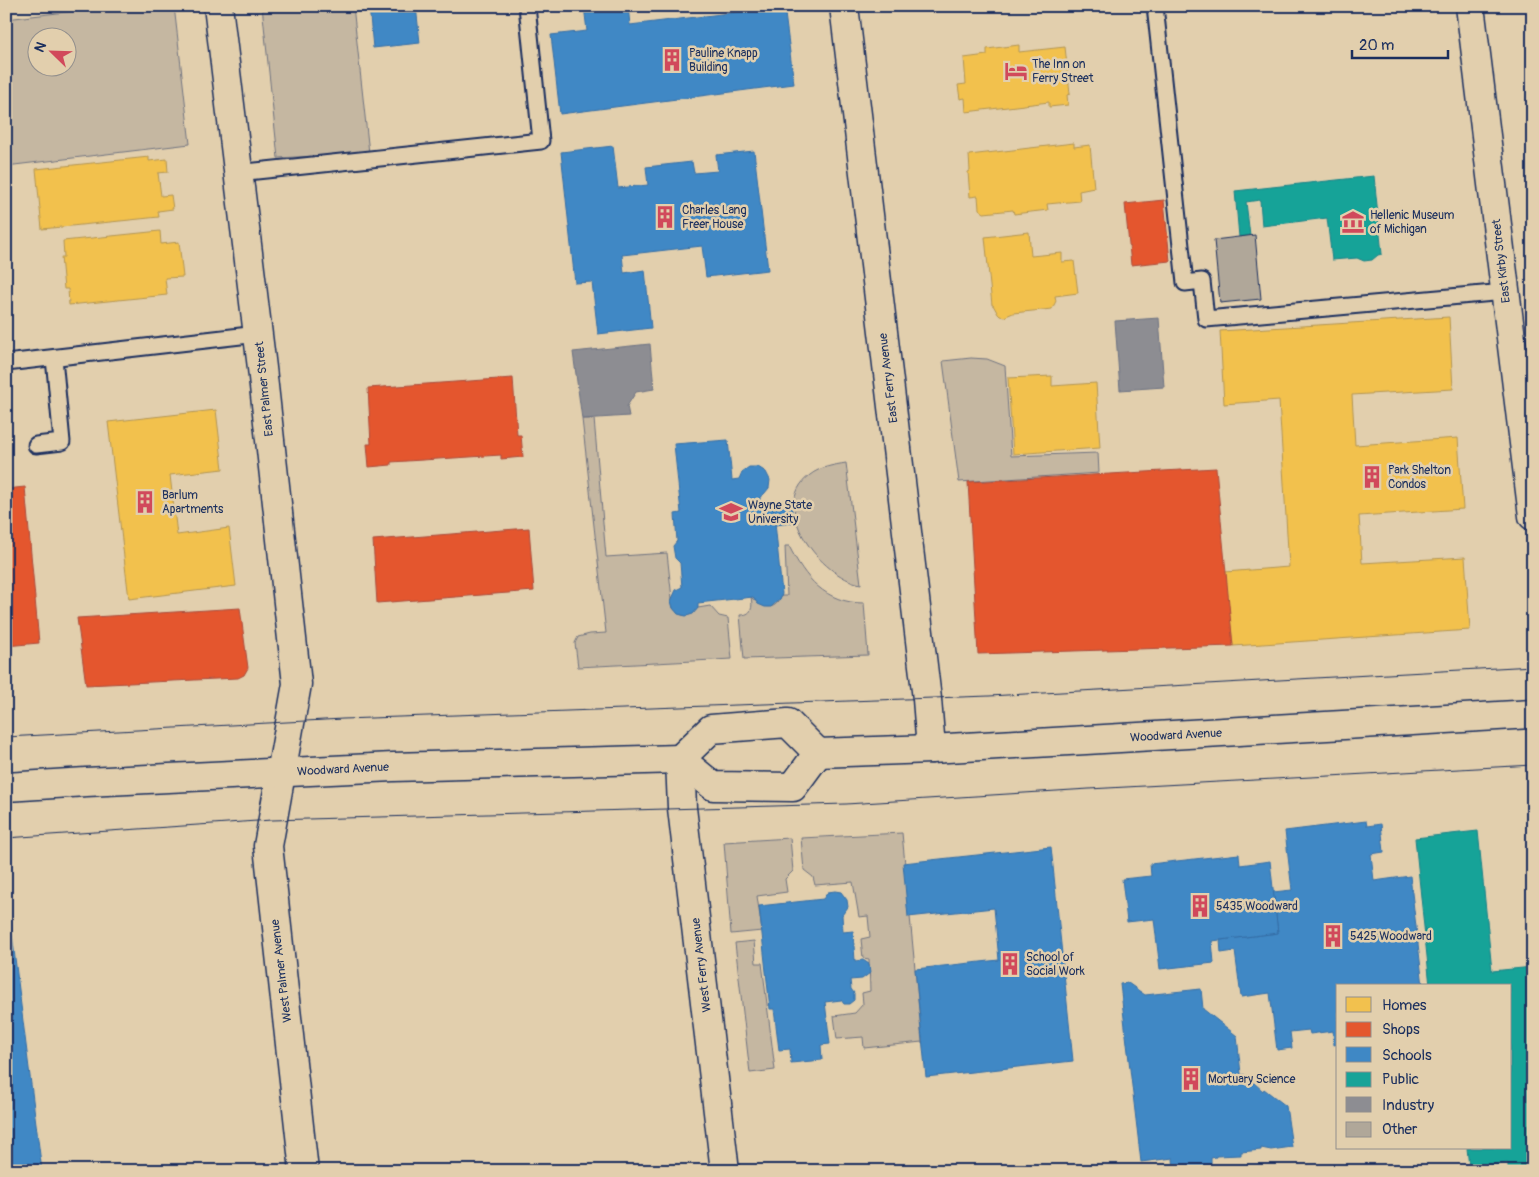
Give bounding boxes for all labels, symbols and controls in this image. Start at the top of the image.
north arrow [28,28,78,78]
scale bar [1352,28,1448,60]
text: 20 m [1359,36,1394,55]
text: N [31,39,50,55]
place label: Pauline Knapp Building [689,46,758,75]
building icon: Pauline Knapp Building [659,47,685,73]
place label: The Inn on Ferry Street [1032,57,1094,86]
hotel icon: The Inn on Ferry Street [1003,58,1029,84]
place label: Charles Lang Freer House [682,203,746,232]
building icon: Charles Lang Freer House [652,204,678,230]
place label: Hellenic Museum of Michigan [1370,208,1455,237]
museum icon: Hellenic Museum of Michigan [1340,209,1366,235]
street label: East Kirby Street [1489,218,1514,304]
street label: East Ferry Avenue [876,332,901,424]
street label: East Palmer Street [252,341,277,437]
place label: Park Shelton Condos [1388,463,1451,492]
building icon: Park Shelton Condos [1359,464,1385,490]
place label: Barlum Apartments [162,488,224,517]
building icon: Barlum Apartments [132,489,158,515]
place label: Wayne State University [748,498,812,527]
school or university icon: Wayne State University [718,499,744,525]
street label: Woodward Avenue [1130,726,1223,745]
street label: Woodward Avenue [297,760,390,779]
building icon: 5435 Woodward [1187,893,1213,919]
place label: 5435 Woodward [1216,899,1298,914]
street label: West Ferry Avenue [688,917,715,1013]
street label: West Palmer Avenue [268,918,295,1023]
building icon: 5425 Woodward [1320,923,1346,949]
place label: 5425 Woodward [1350,929,1432,944]
place label: School of Social Work [1026,950,1085,979]
building icon: School of Social Work [997,951,1023,977]
legend [1336,984,1512,1150]
text: Homes [1382,996,1427,1015]
text: Shops [1382,1020,1420,1039]
text: Schools [1382,1046,1432,1065]
building icon: Mortuary Science [1178,1066,1204,1092]
text: Public [1382,1070,1419,1089]
place label: Mortuary Science [1208,1072,1296,1087]
text: Industry [1382,1096,1435,1115]
text: Other [1382,1120,1418,1139]

